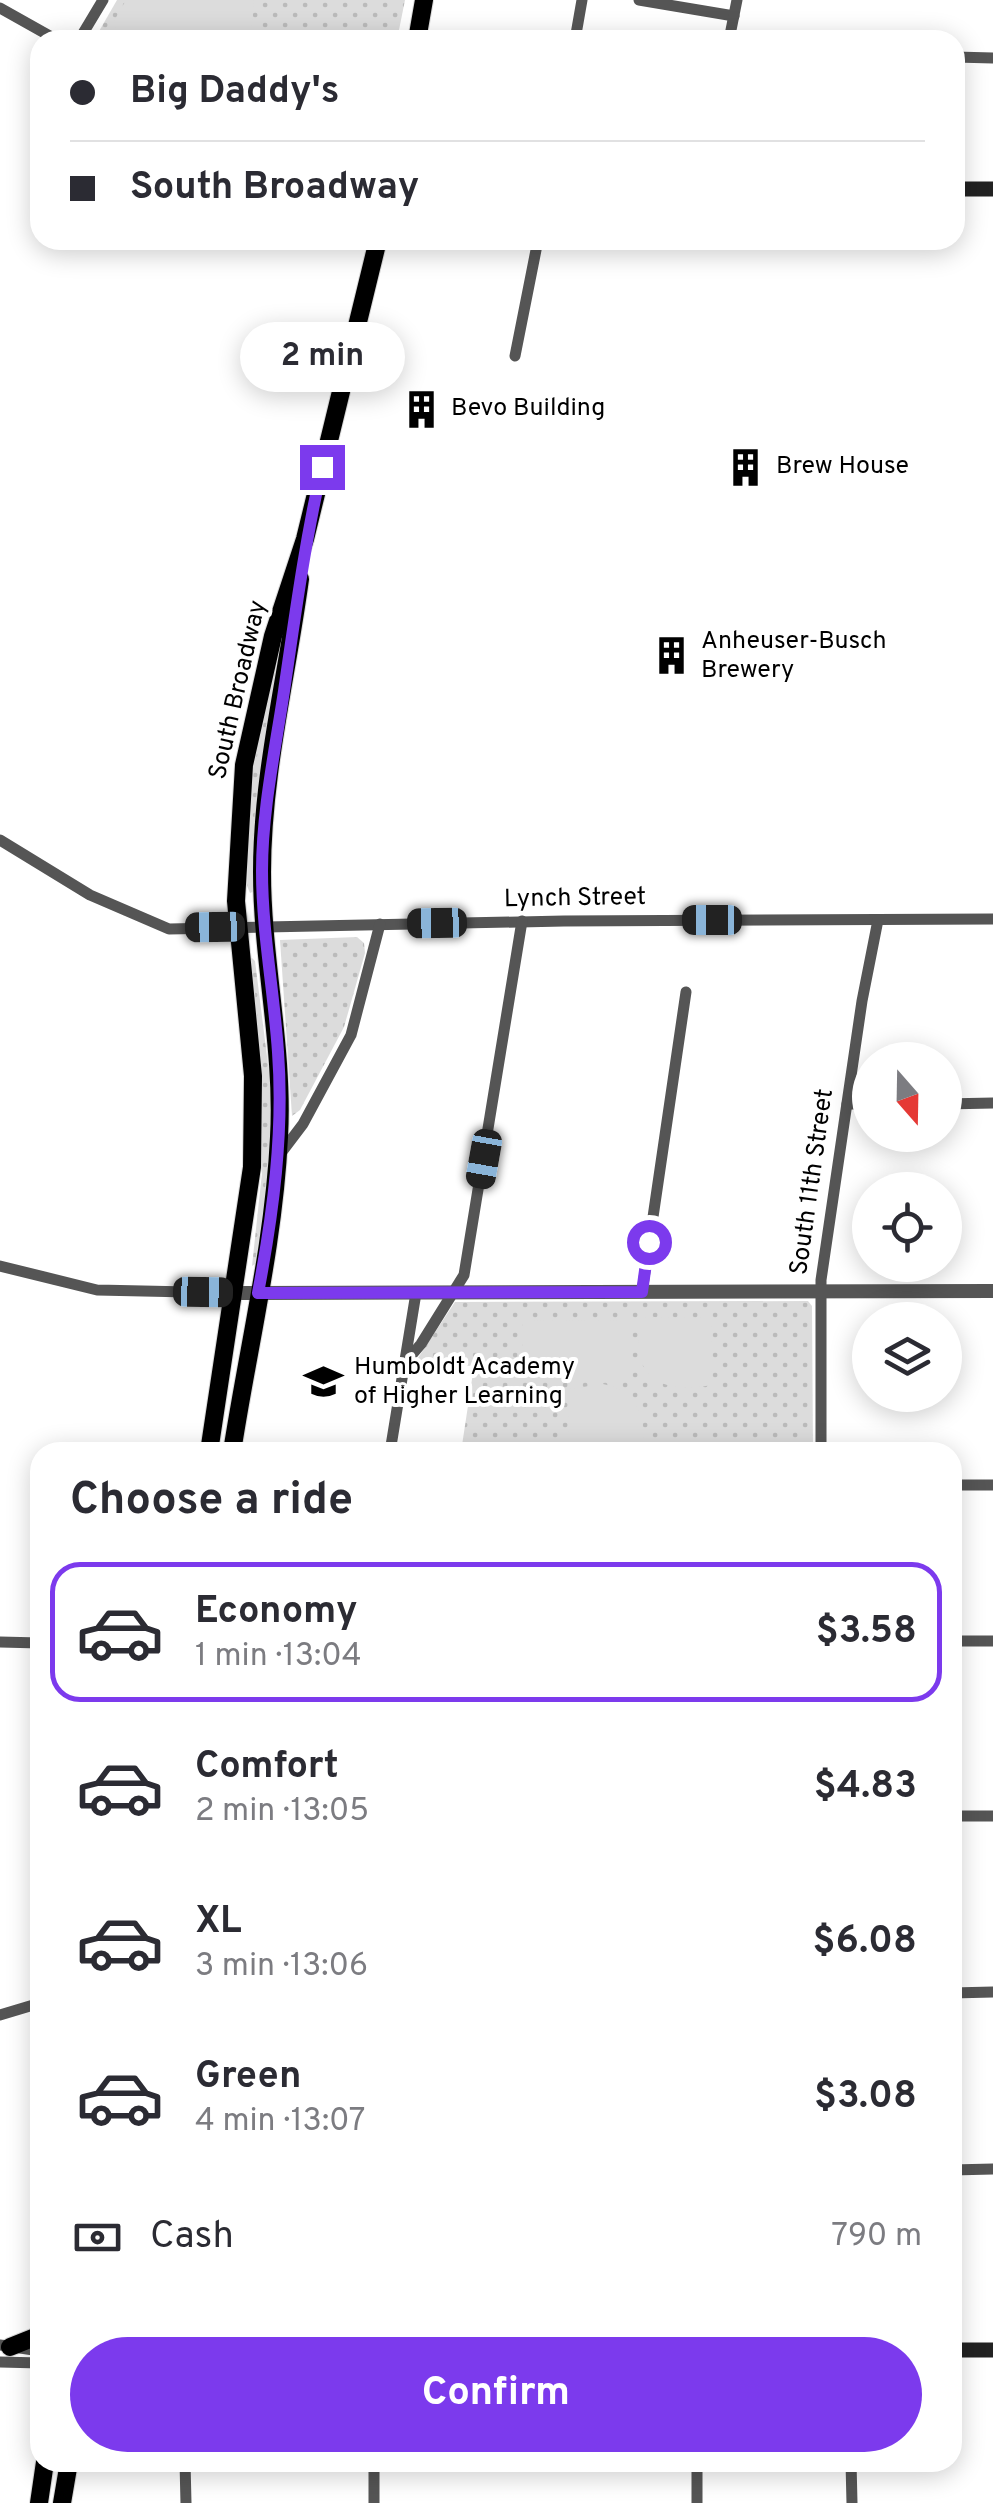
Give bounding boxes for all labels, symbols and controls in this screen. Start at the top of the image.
text: Big Daddy's [130,68,340,117]
text: South Broadway [130,164,419,213]
callout: 2 min [240,322,404,392]
text: 2 min [281,337,364,377]
building icon: Bevo Building [400,388,442,430]
place label: Bevo Building [451,393,605,425]
route end [300,445,345,490]
building icon: Brew House [725,446,767,488]
place label: Brew House [776,451,909,483]
street label: South Broadway [203,597,275,783]
place label: Anheuser-Busch Brewery [701,626,887,687]
building icon: Anheuser-Busch Brewery [650,635,692,677]
street label: Lynch Street [504,882,646,916]
car [682,905,742,935]
car [407,907,467,939]
car [185,911,245,943]
north arrow [852,1042,962,1152]
map controls [852,1042,962,1412]
street label: South 11th Street [784,1087,842,1277]
car [464,1127,504,1191]
button: locate [852,1172,962,1282]
route start [627,1220,672,1265]
car [173,1276,233,1308]
button: layers [852,1302,962,1412]
place label: Humboldt Academy of Higher Learning [354,1352,575,1413]
school or university icon: Humboldt Academy of Higher Learning [303,1361,345,1403]
text: Choose a ride [70,1473,353,1530]
icon: car [75,1587,165,1677]
text: Economy [195,1588,357,1637]
text: $3.58 [816,1608,917,1657]
text: 1 min · 13:04 [195,1637,362,1677]
icon: car [75,1742,165,1832]
text: Comfort [195,1743,339,1792]
text: $4.83 [814,1763,917,1812]
text: 2 min · 13:05 [195,1792,369,1832]
icon: car [75,1897,165,1987]
text: XL [195,1898,242,1947]
text: $6.08 [813,1918,917,1967]
text: 3 min · 13:06 [195,1947,368,1987]
icon: car [75,2052,165,2142]
text: Green [195,2053,301,2102]
text: $3.08 [814,2073,917,2122]
text: 4 min · 13:07 [195,2102,365,2142]
icon: cash [70,2210,125,2265]
text: Cash [150,2213,234,2262]
text: 790 m [831,2217,922,2257]
button: Confirm [70,2337,922,2452]

